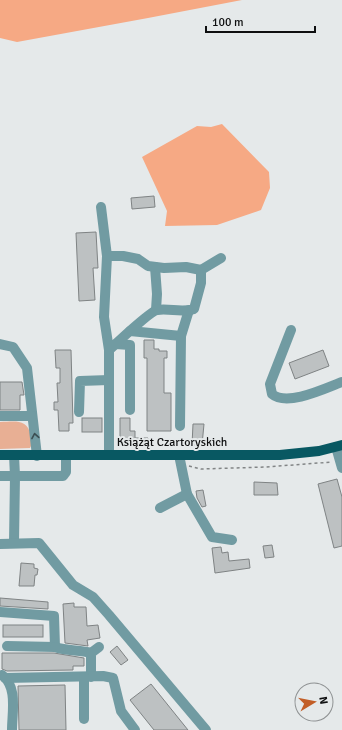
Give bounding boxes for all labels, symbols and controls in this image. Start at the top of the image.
scale bar [206,8,315,34]
text: 100 m [212,15,244,30]
one-way arrow [31,432,40,439]
street label: Książąt Czartoryskich [117,435,227,450]
north arrow [294,682,334,722]
text: N [316,695,330,705]

